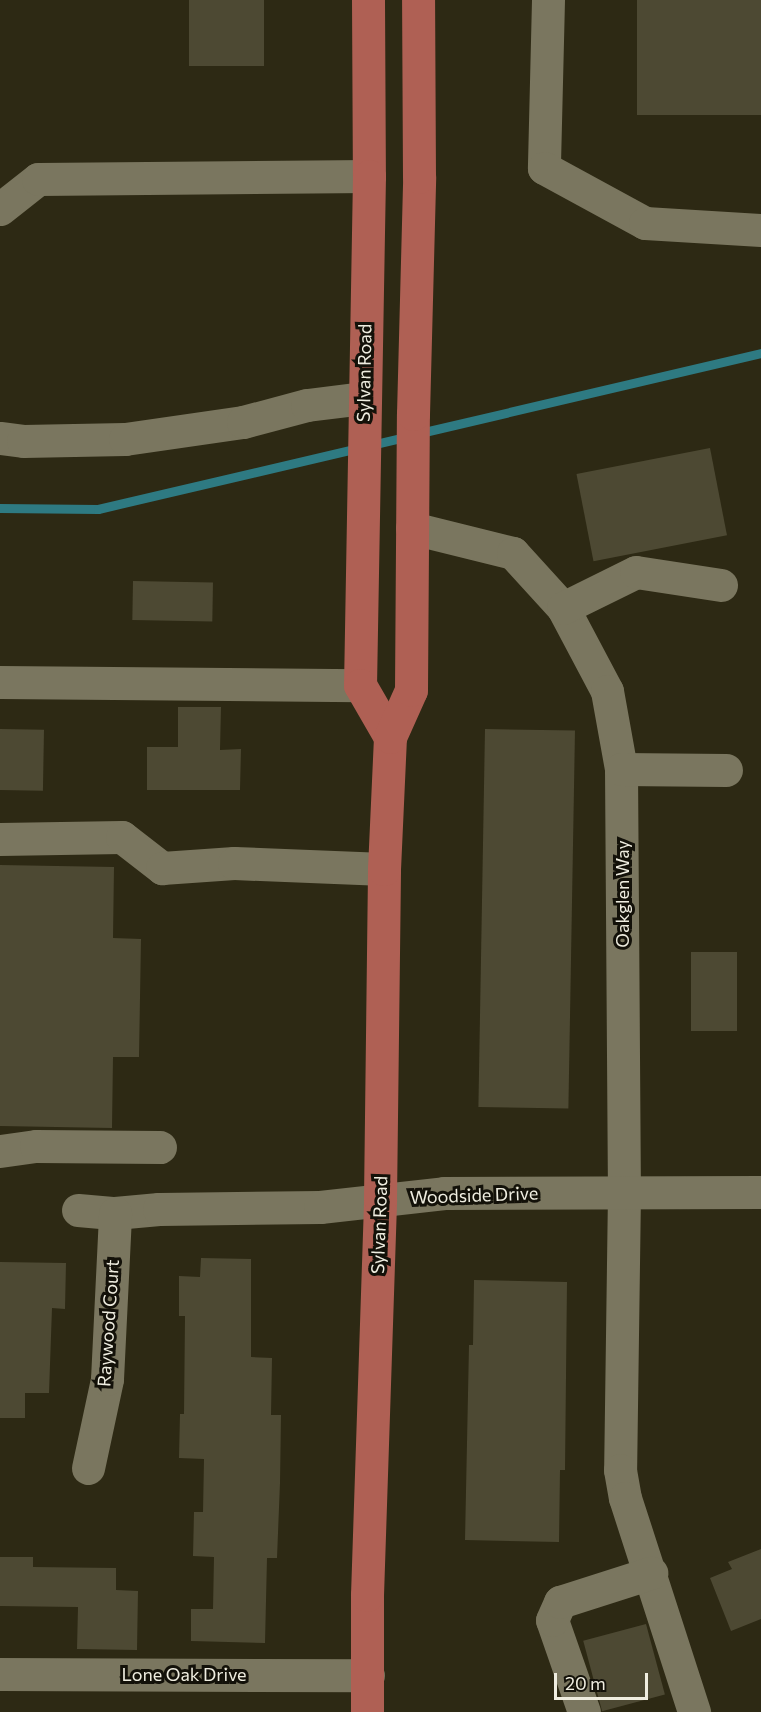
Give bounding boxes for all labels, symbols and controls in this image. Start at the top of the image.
street label: Sylvan Road [352,324,376,422]
street label: Oakglen Way [611,840,633,948]
street label: Sylvan Road [366,1176,392,1274]
street label: Woodside Drive [409,1182,539,1208]
street label: Raywood Court [93,1259,123,1387]
scale bar [557,1661,652,1699]
street label: Lone Oak Drive [121,1663,247,1685]
text: 20 m [565,1672,606,1694]

